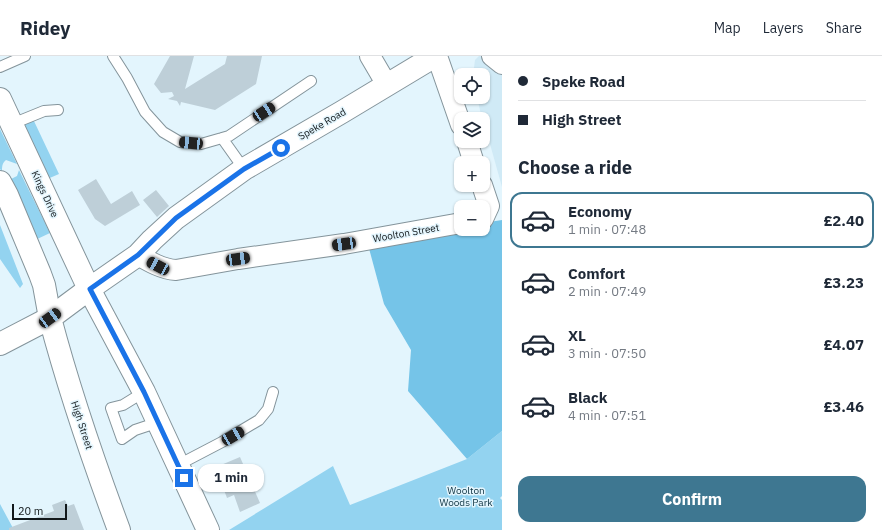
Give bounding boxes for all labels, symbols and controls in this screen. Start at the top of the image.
text: Ridey [20,16,70,40]
text: Map [714,19,741,37]
text: Layers [763,19,804,37]
text: Share [826,19,862,37]
map controls [454,68,490,236]
button: locate [454,68,490,104]
text: Speke Road [542,72,625,91]
car [251,100,277,124]
street label: Speke Road [296,105,348,143]
text: High Street [542,110,622,129]
button: layers [454,112,490,148]
car [179,136,203,150]
route start [272,139,290,157]
button: + [454,156,490,192]
text: Choose a ride [518,156,632,179]
street label: Kings Drive [28,168,62,220]
button: − [454,200,490,236]
icon: car [520,202,556,238]
text: Economy [568,202,632,221]
text: £2.40 [824,211,864,230]
street label: Woolton Street [372,221,441,245]
text: 1 min · 07:48 [568,221,646,238]
car [331,236,357,252]
car [225,251,251,267]
car [145,255,171,277]
icon: car [520,264,556,300]
text: Comfort [568,264,625,283]
text: £3.23 [824,273,864,292]
text: 2 min · 07:49 [568,283,646,300]
car [37,306,63,330]
icon: car [520,326,556,362]
text: XL [568,326,586,345]
text: £4.07 [824,335,864,354]
text: 3 min · 07:50 [568,345,646,362]
icon: car [520,388,556,424]
text: Black [568,388,608,407]
text: £3.46 [824,397,864,416]
street label: High Street [68,399,96,451]
text: 4 min · 07:51 [568,407,646,424]
car [220,425,246,447]
callout: 1 min [198,464,264,492]
route end [175,469,193,487]
text: 1 min [214,469,248,486]
button: Confirm [518,476,866,522]
park label: Woolton Woods Park [439,484,493,509]
scale bar [12,502,67,521]
text: 20 m [18,504,43,518]

